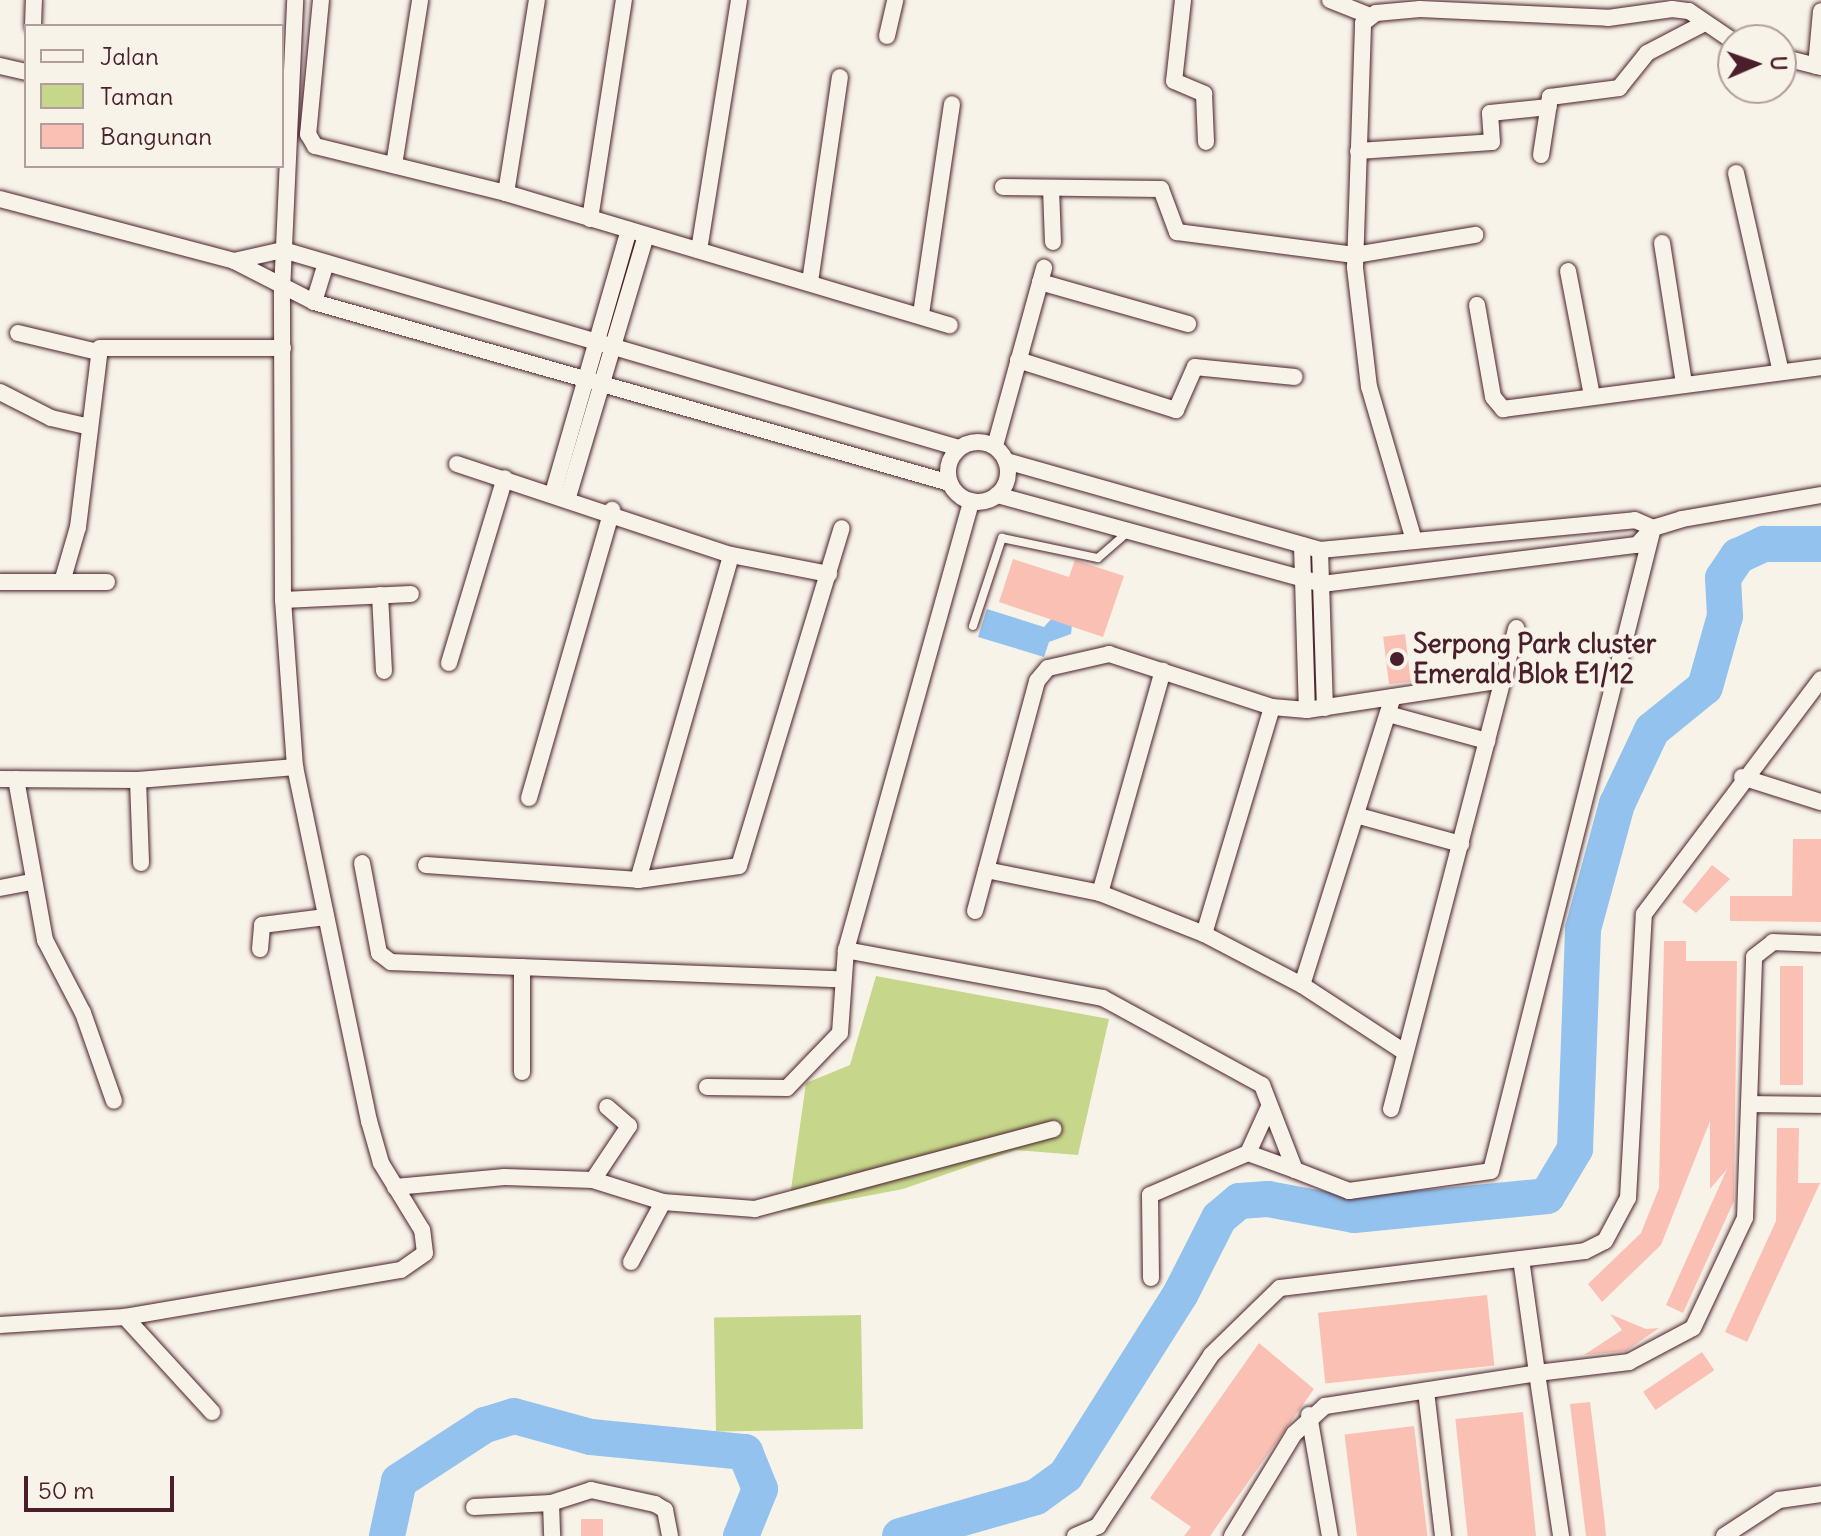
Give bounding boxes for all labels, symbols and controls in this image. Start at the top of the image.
legend [24,24,284,168]
north arrow [1717,24,1797,104]
text: Jalan [100,41,159,71]
text: U [1765,55,1793,71]
text: Taman [100,81,173,111]
text: Bangunan [100,121,212,151]
place label: Serpong Park cluster Emerald Blok E1/12 [1413,628,1656,690]
marker: Serpong Park cluster Emerald Blok E1/12 [1388,650,1406,668]
scale bar [28,1460,178,1510]
text: 50 m [38,1475,94,1505]

